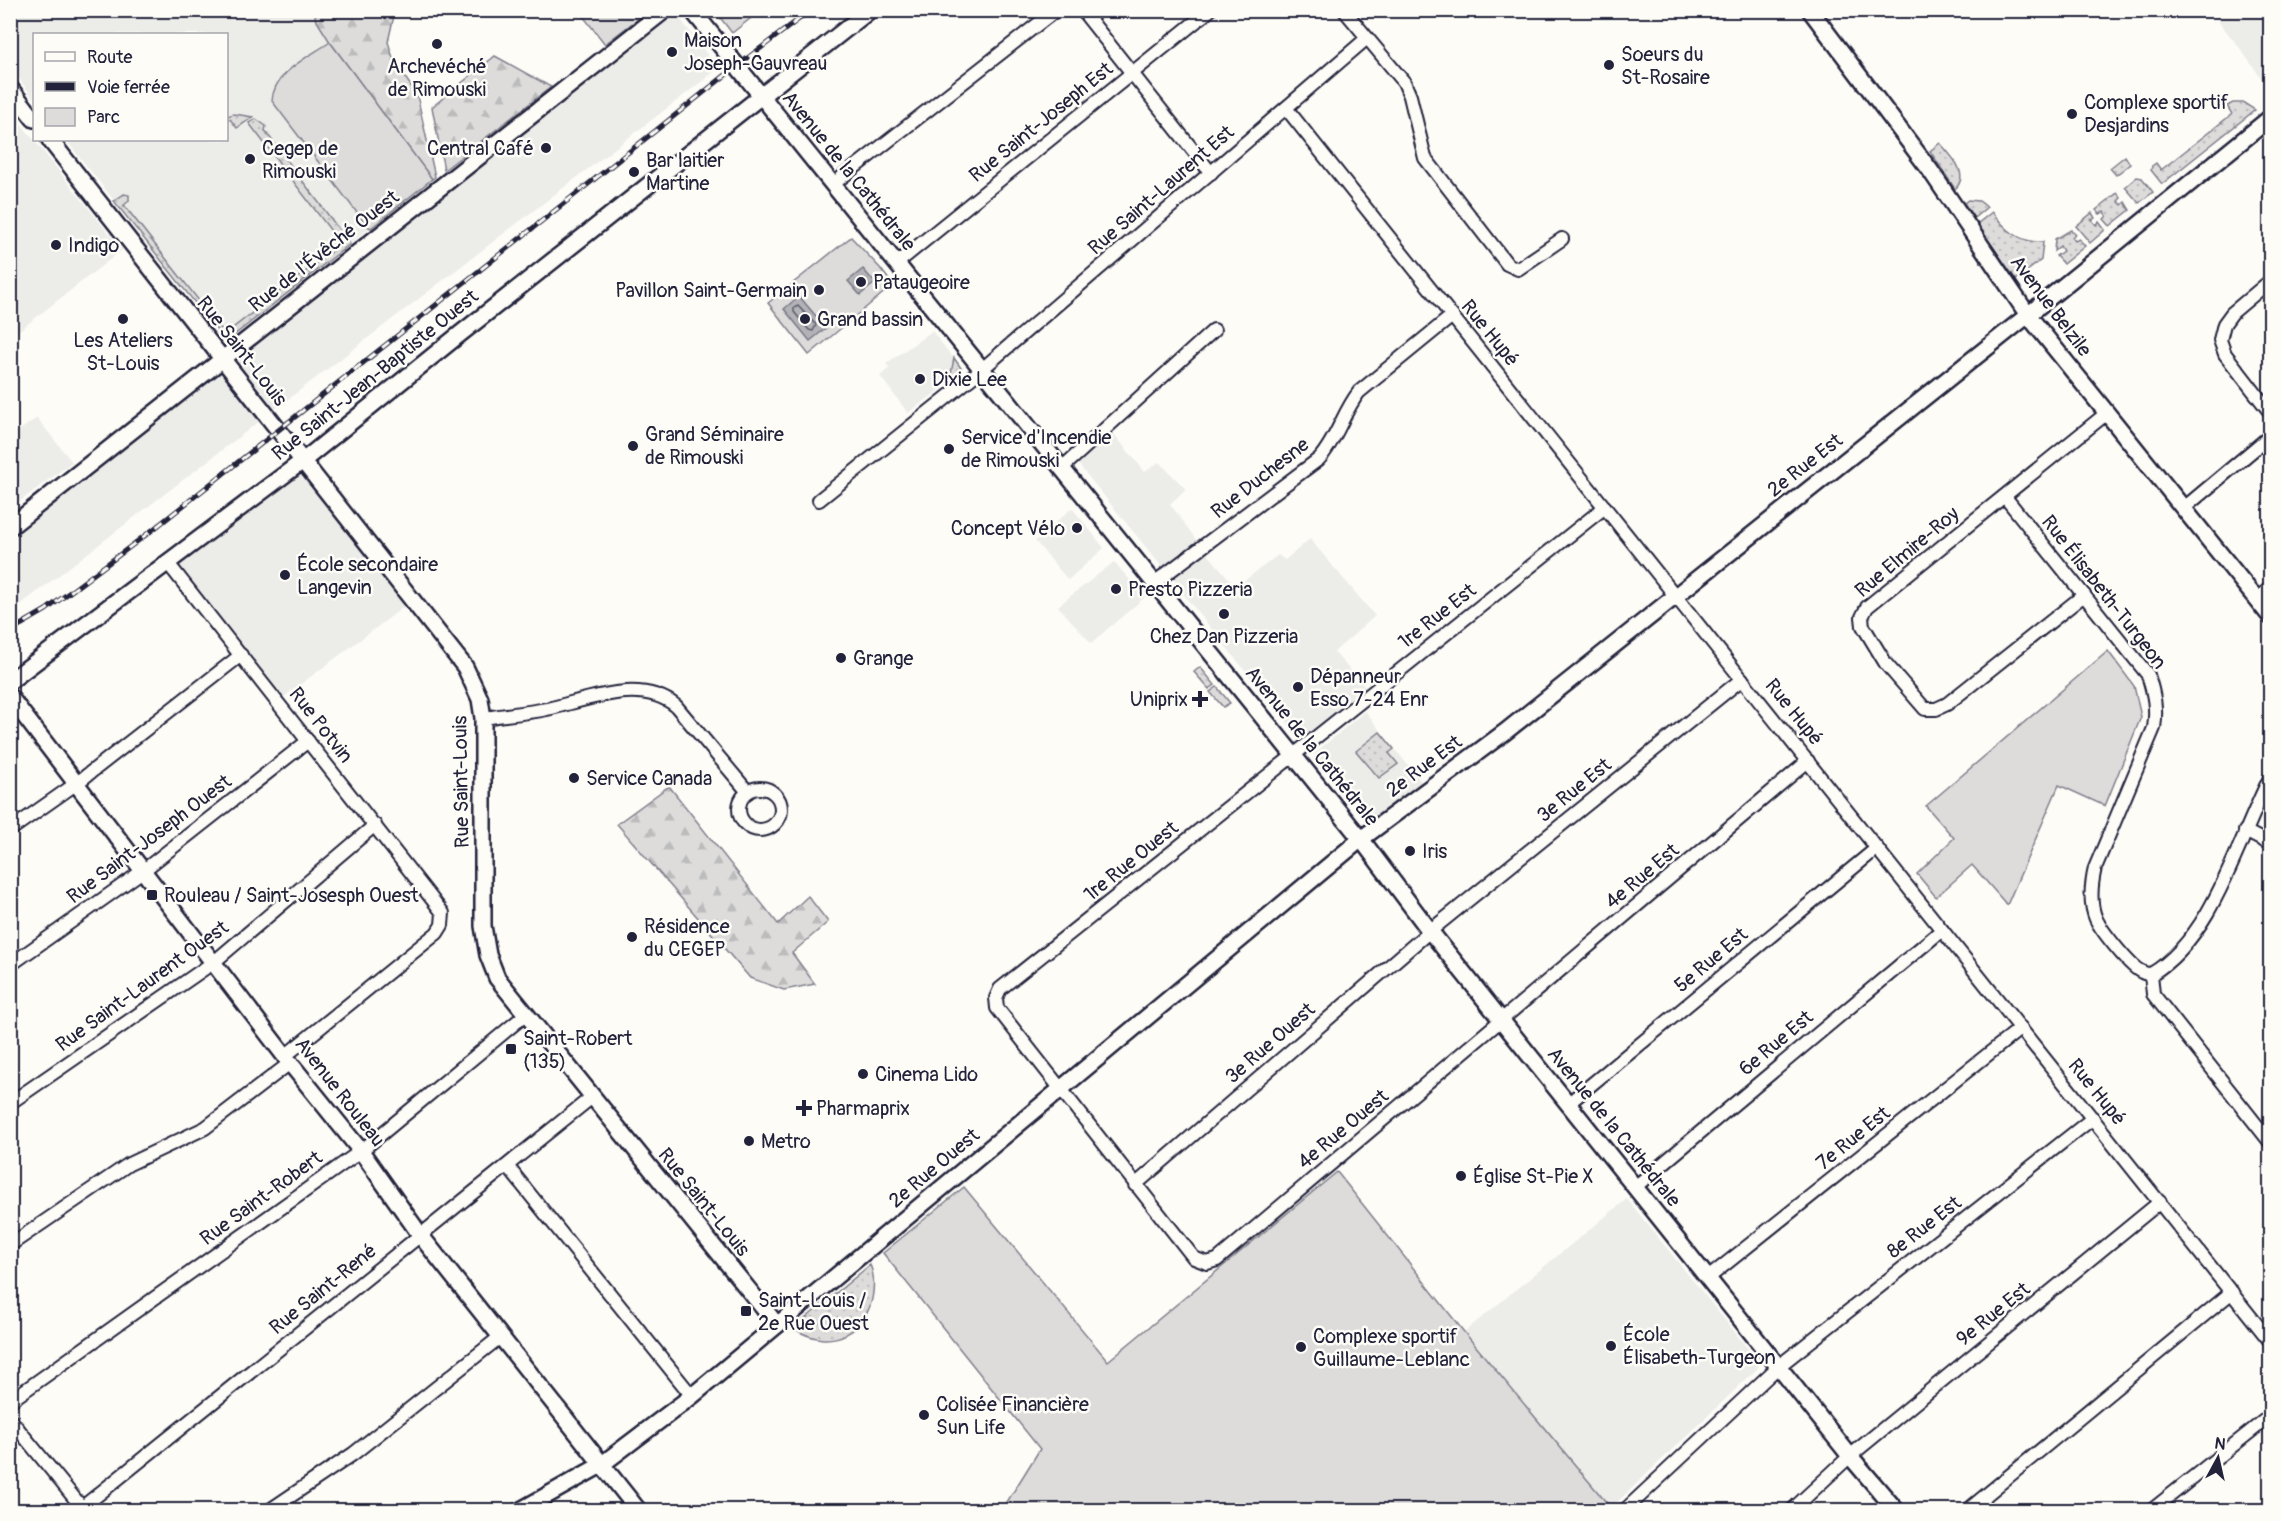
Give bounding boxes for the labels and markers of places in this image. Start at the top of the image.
place label: Maison Joseph-Gauvreau [684,28,827,76]
marker: Archevéché de Rimouski [430,37,444,51]
place label: Soeurs du St-Rosaire [1621,42,1710,90]
marker: Maison Joseph-Gauvreau [665,45,679,59]
place label: Archevéché de Rimouski [387,54,487,102]
marker: Soeurs du St-Rosaire [1602,58,1616,72]
place label: Complexe sportif Desjardins [2084,90,2229,138]
marker: Complexe sportif Desjardins [2065,107,2079,121]
place label: Cegep de Rimouski [262,136,338,184]
place label: Central Café [427,136,534,161]
marker: Central Café [539,141,553,155]
place label: Bar laitier Martine [646,148,724,196]
marker: Cegep de Rimouski [243,152,257,166]
marker: Bar laitier Martine [627,165,641,179]
place label: Indigo [68,233,119,258]
marker: Indigo [49,238,63,252]
place label: Pataugeoire [873,270,970,295]
marker: Pataugeoire [854,275,868,289]
place label: Pavillon Saint-Germain [615,278,807,303]
marker: Pavillon Saint-Germain [812,283,826,297]
place label: Grand bassin [817,307,923,332]
marker: Les Ateliers St-Louis [116,312,130,326]
marker: Grand bassin [798,312,812,326]
place label: Les Ateliers St-Louis [73,328,173,376]
place label: Dixie Lee [932,367,1007,392]
marker: Dixie Lee [913,372,927,386]
place label: Grand Séminaire de Rimouski [645,422,784,470]
place label: Service d'Incendie de Rimouski [961,425,1112,473]
marker: Grand Séminaire de Rimouski [626,439,640,453]
marker: Service d'Incendie de Rimouski [942,442,956,456]
place label: Concept Vélo [951,516,1065,541]
marker: Concept Vélo [1070,521,1084,535]
place label: École secondaire Langevin [297,552,438,600]
marker: École secondaire Langevin [278,568,292,582]
place label: Presto Pizzeria [1128,577,1253,602]
marker: Presto Pizzeria [1109,582,1123,596]
marker: Chez Dan Pizzeria [1217,607,1231,621]
place label: Chez Dan Pizzeria [1150,624,1298,649]
place label: Grange [853,646,913,671]
marker: Grange [834,651,848,665]
place label: Dépanneur Esso 7-24 Enr [1310,664,1428,712]
marker: Dépanneur Esso 7-24 Enr [1291,680,1305,694]
place label: Uniprix [1130,687,1188,712]
marker: Uniprix [1193,692,1207,706]
place label: Service Canada [586,766,712,791]
marker: Service Canada [567,771,581,785]
place label: Iris [1422,839,1447,864]
marker: Iris [1403,844,1417,858]
place label: Rouleau / Saint-Josesph Ouest [164,883,420,908]
marker: Rouleau / Saint-Josesph Ouest [145,888,159,902]
place label: Résidence du CEGEP [644,914,730,962]
marker: Résidence du CEGEP [625,930,639,944]
place label: Saint-Robert (135) [523,1026,633,1074]
marker: Saint-Robert (135) [504,1042,518,1056]
place label: Cinema Lido [875,1062,978,1087]
marker: Cinema Lido [856,1067,870,1081]
place label: Pharmaprix [816,1096,910,1121]
marker: Pharmaprix [797,1101,811,1115]
place label: Metro [761,1129,811,1154]
marker: Metro [742,1134,756,1148]
place label: Église St-Pie X [1473,1164,1594,1189]
marker: Église St-Pie X [1454,1169,1468,1183]
place label: Saint-Louis / 2e Rue Ouest [758,1288,870,1336]
marker: Saint-Louis / 2e Rue Ouest [739,1304,753,1318]
place label: École Élisabeth-Turgeon [1623,1322,1776,1370]
place label: Complexe sportif Guillaume-Leblanc [1313,1324,1470,1372]
marker: École Élisabeth-Turgeon [1604,1339,1618,1353]
marker: Complexe sportif Guillaume-Leblanc [1294,1340,1308,1354]
place label: Colisée Financière Sun Life [936,1392,1089,1440]
marker: Colisée Financière Sun Life [917,1408,931,1422]

